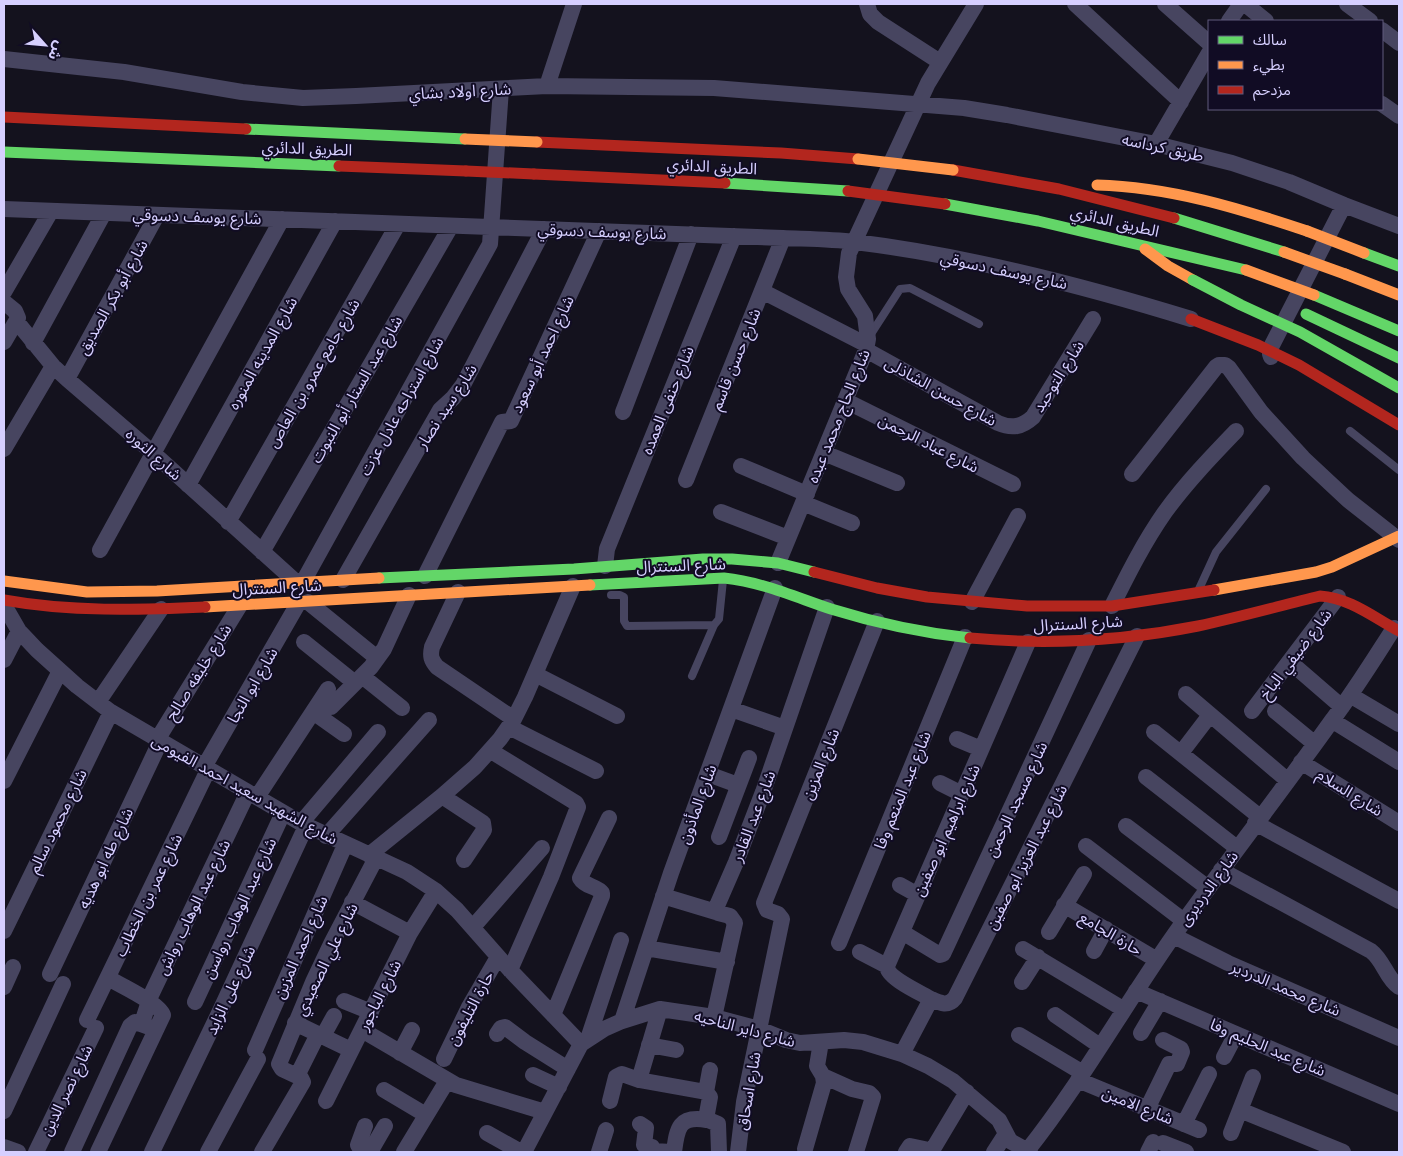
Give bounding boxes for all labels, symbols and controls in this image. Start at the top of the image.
north arrow [20,20,70,70]
legend [1208,20,1383,110]
text: سالك [1253,30,1287,49]
text: ش [45,39,69,64]
text: بطيء [1253,55,1285,76]
street label: شارع اولاد بشاي [408,78,512,107]
text: مزدحم [1253,80,1291,101]
street label: طريق كرداسه [1120,129,1206,166]
street label: الطريق الدائري [261,136,353,162]
street label: الطريق الدائري [666,154,758,181]
street label: الطريق الدائري [1068,201,1161,244]
street label: شارع يوسف دسوقي [132,204,262,231]
street label: شارع يوسف دسوقي [537,219,667,246]
street label: شارع أبو بكر الصديق [72,236,155,359]
street label: شارع يوسف دسوقي [938,247,1069,296]
street label: شارع احمد أبو سعود [506,292,581,417]
street label: شارع المدينه المنوره [223,293,304,414]
street label: شارع جامع عمرو بن العاص [262,295,366,453]
street label: شارع حسن قاسم [705,305,767,414]
street label: شارع عبد الستار أبو النبوت [306,312,409,468]
street label: شارع استراحه عادل عزت [355,333,450,480]
street label: شارع التوحيد [1028,336,1091,417]
street label: شارع حنفى العمده [636,343,701,458]
street label: شارع الحاج محمد عبده [802,346,877,487]
street label: شارع حسن الشاذلى [880,352,1000,433]
street label: شارع سيد نصار [411,360,483,455]
street label: شارع عباد الرحمن [874,409,983,480]
street label: شارع الثوره [120,424,186,487]
street label: شارع السنترال [636,553,726,580]
street label: شارع السنترال [232,575,322,602]
street label: شارع ضيفي الباخ [1254,605,1338,705]
street label: شارع السنترال [1033,611,1123,638]
street label: شارع خليفه صالح [160,620,238,725]
street label: شارع ابو النجا [222,644,284,728]
street label: شارع المزين [797,725,846,804]
street label: شارع عبد المنعم وفا [869,728,938,853]
street label: شارع الشهيد سعيد احمد الفيومى [147,730,341,851]
street label: شارع مسجد الرحمن [981,738,1054,861]
street label: شارع المأذون [673,761,723,848]
street label: شارع ابراهيم ابو صفين [908,761,987,900]
street label: شارع السلام [1311,764,1387,823]
street label: شارع محمود سالم [23,766,94,878]
street label: شارع عبد القادر [726,767,782,867]
street label: شارع عبد العزيز ابو صفين [981,781,1074,934]
street label: شارع طه ابو هديه [73,804,140,913]
street label: شارع عمر بن الخطاب [110,830,189,961]
street label: شارع عبد الوهاب رواسن [198,834,283,983]
street label: شارع عبد الوهاب رواش [152,836,237,979]
street label: شارع الدرديرى [1174,846,1245,931]
street label: شارع احمد المزين [268,892,334,1003]
street label: شارع علي الصعيدي [290,899,365,1020]
street label: حارة الجامع [1074,906,1146,962]
street label: شارع على الزايد [201,942,262,1039]
street label: شارع الباجور [352,956,408,1036]
street label: شارع محمد الدردير [1226,956,1344,1023]
street label: حارة التليفون [442,967,498,1049]
street label: شارع داير الناحيه [691,1005,798,1054]
street label: شارع عبد الحليم وفا [1206,1014,1329,1083]
street label: شارع نصر الدين [35,1041,99,1140]
street label: شارع اسحاق [731,1050,768,1132]
street label: شارع الامين [1098,1082,1176,1131]

